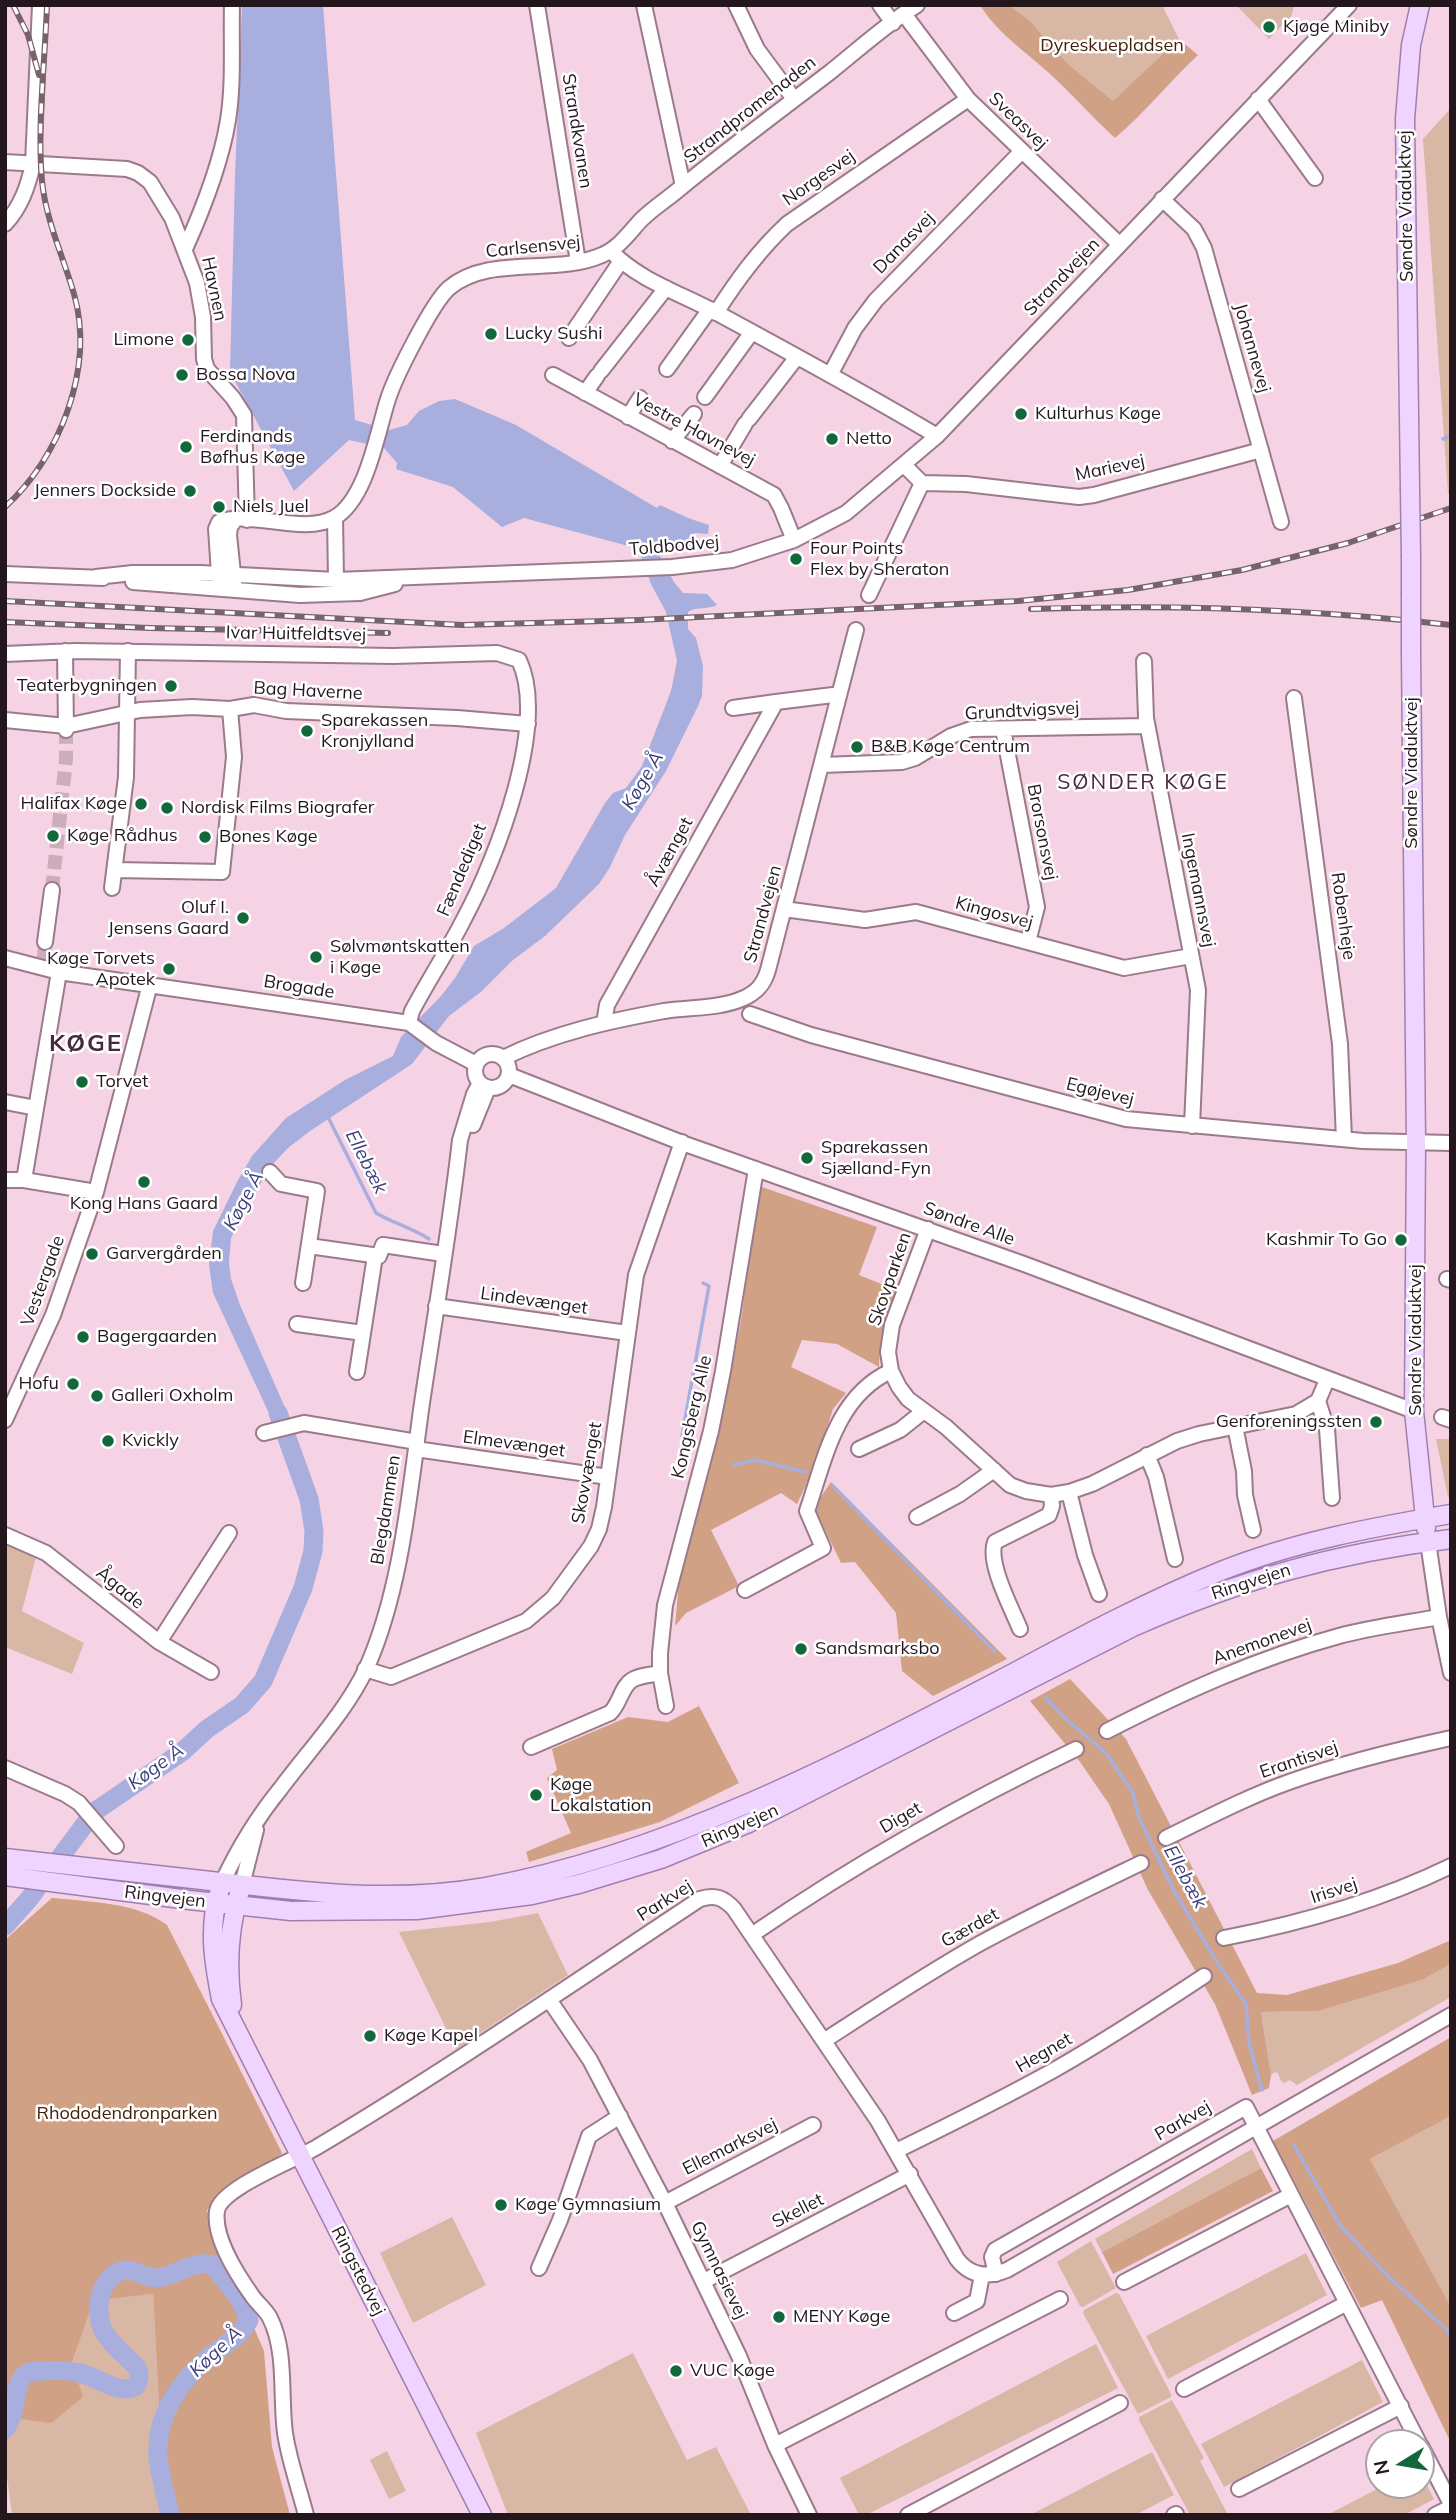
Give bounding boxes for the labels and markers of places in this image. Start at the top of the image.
place label: Kjøge Miniby [1283,16,1389,38]
marker: Kjøge Miniby [1261,19,1277,35]
place label: Lucky Sushi [505,323,603,345]
marker: Lucky Sushi [483,326,499,342]
place label: Limone [113,329,174,351]
marker: Limone [180,332,196,348]
place label: Bossa Nova [196,364,296,386]
marker: Bossa Nova [174,367,190,383]
place label: Kulturhus Køge [1035,403,1161,425]
marker: Kulturhus Køge [1013,406,1029,422]
place label: Ferdinands Bøfhus Køge [200,426,305,468]
place label: Netto [846,428,892,450]
marker: Netto [824,431,840,447]
marker: Ferdinands Bøfhus Køge [178,439,194,455]
place label: Jenners Dockside [34,480,176,502]
marker: Jenners Dockside [182,483,198,499]
place label: Niels Juel [233,496,309,518]
marker: Niels Juel [211,499,227,515]
place label: Four Points Flex by Sheraton [810,538,949,580]
marker: Four Points Flex by Sheraton [788,551,804,567]
place label: Teaterbygningen [17,675,157,697]
marker: Teaterbygningen [163,678,179,694]
place label: Sparekassen Kronjylland [321,710,428,752]
marker: Sparekassen Kronjylland [299,723,315,739]
place label: B&B Køge Centrum [871,736,1030,758]
marker: B&B Køge Centrum [849,739,865,755]
place label: Halifax Køge [21,793,127,815]
marker: Halifax Køge [133,796,149,812]
place label: Nordisk Films Biografer [181,797,374,819]
marker: Nordisk Films Biografer [159,800,175,816]
place label: Køge Rådhus [67,825,178,847]
place label: Bones Køge [219,826,318,848]
marker: Køge Rådhus [45,828,61,844]
marker: Bones Køge [197,829,213,845]
place label: Oluf I. Jensens Gaard [108,897,229,940]
marker: Oluf I. Jensens Gaard [235,910,251,926]
place label: Sølvmøntskatten i Køge [330,936,470,978]
place label: Køge Torvets Apotek [47,948,155,990]
marker: Sølvmøntskatten i Køge [308,949,324,965]
marker: Køge Torvets Apotek [161,961,177,977]
place label: Torvet [96,1071,148,1093]
marker: Torvet [74,1074,90,1090]
place label: Sparekassen Sjælland-Fyn [821,1137,931,1180]
marker: Sparekassen Sjælland-Fyn [799,1150,815,1166]
marker: Kong Hans Gaard [136,1174,152,1190]
place label: Kong Hans Gaard [70,1193,218,1215]
place label: Kashmir To Go [1266,1229,1387,1251]
marker: Kashmir To Go [1393,1232,1409,1248]
place label: Garvergården [106,1243,222,1265]
marker: Garvergården [84,1246,100,1262]
place label: Bagergaarden [97,1326,217,1348]
marker: Bagergaarden [75,1329,91,1345]
place label: Hofu [19,1373,59,1395]
marker: Hofu [65,1376,81,1392]
place label: Galleri Oxholm [111,1385,233,1407]
marker: Galleri Oxholm [89,1388,105,1404]
place label: Genforeningssten [1216,1411,1362,1433]
marker: Genforeningssten [1368,1414,1384,1430]
place label: Kvickly [122,1430,179,1452]
marker: Kvickly [100,1433,116,1449]
place label: Sandsmarksbo [815,1638,940,1660]
marker: Sandsmarksbo [793,1641,809,1657]
place label: Køge Lokalstation [550,1774,652,1816]
marker: Køge Lokalstation [528,1787,544,1803]
place label: Køge Kapel [384,2025,478,2047]
marker: Køge Kapel [362,2028,378,2044]
place label: Køge Gymnasium [515,2194,661,2216]
marker: Køge Gymnasium [493,2197,509,2213]
place label: MENY Køge [793,2306,890,2328]
marker: MENY Køge [771,2309,787,2325]
place label: VUC Køge [690,2360,775,2382]
marker: VUC Køge [668,2363,684,2379]

